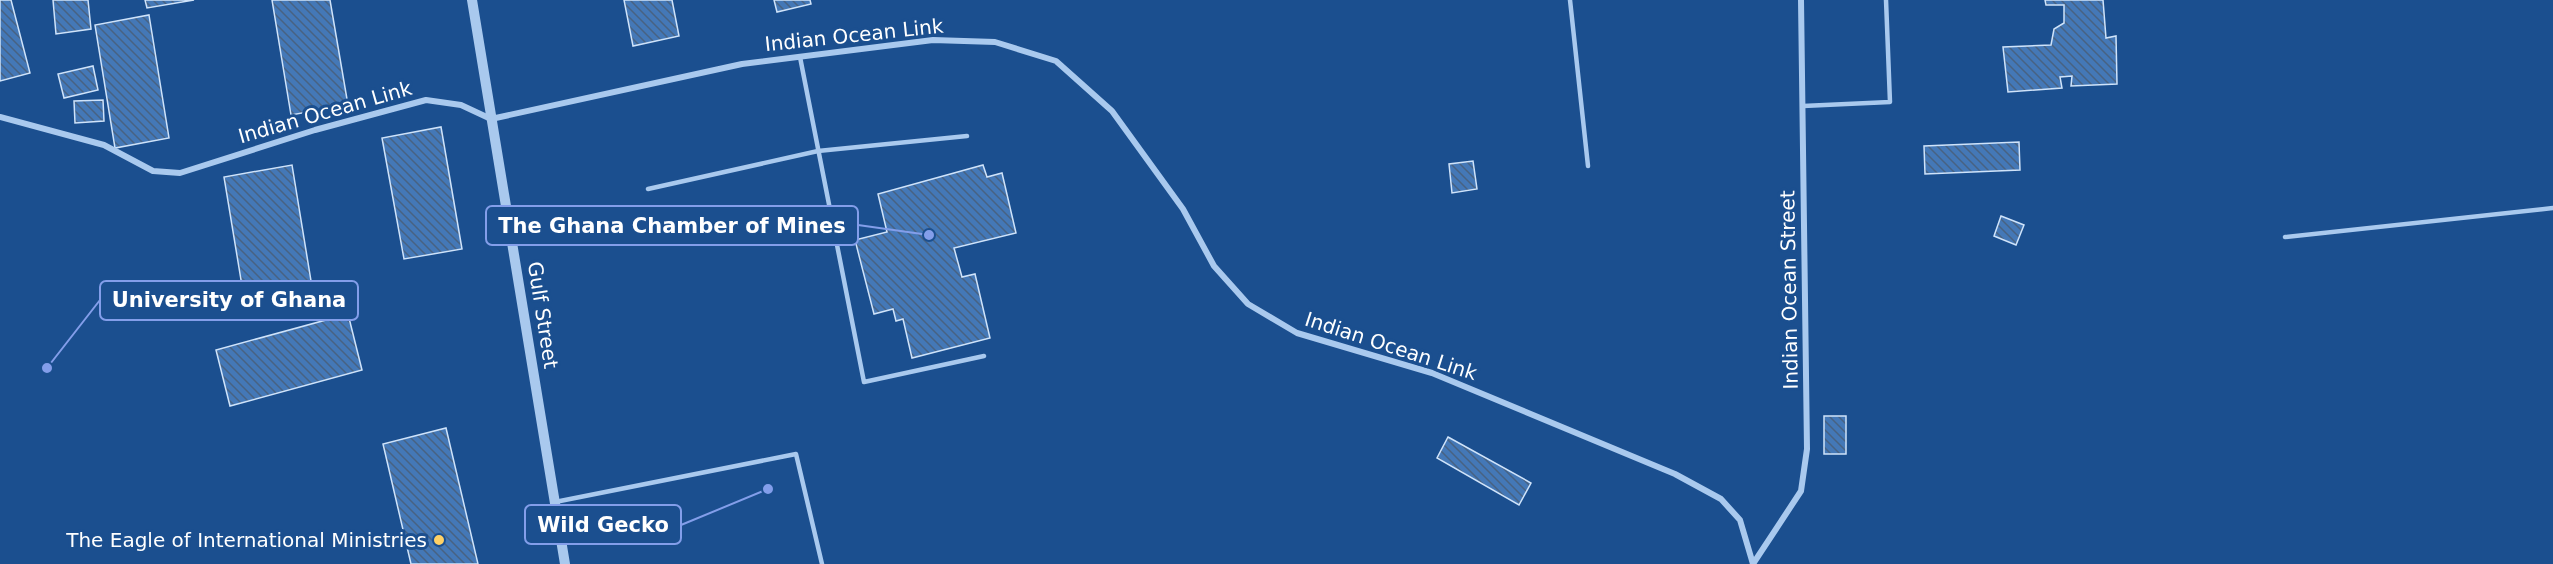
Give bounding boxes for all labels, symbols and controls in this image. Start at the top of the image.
street label: Indian Ocean Link [764,14,945,56]
street label: Indian Ocean Link [235,76,415,148]
street label: Indian Ocean Street [1775,190,1803,390]
callout: The Ghana Chamber of Mines [486,206,858,245]
text: The Ghana Chamber of Mines [498,214,846,238]
street label: Gulf Street [523,260,563,370]
callout: University of Ghana [100,281,358,320]
text: University of Ghana [112,288,346,312]
street label: Indian Ocean Link [1302,307,1480,385]
callout: Wild Gecko [525,505,681,544]
text: Wild Gecko [537,513,669,537]
place label: The Eagle of International Ministries [65,528,427,552]
marker: The Eagle of International Ministries [432,533,446,547]

